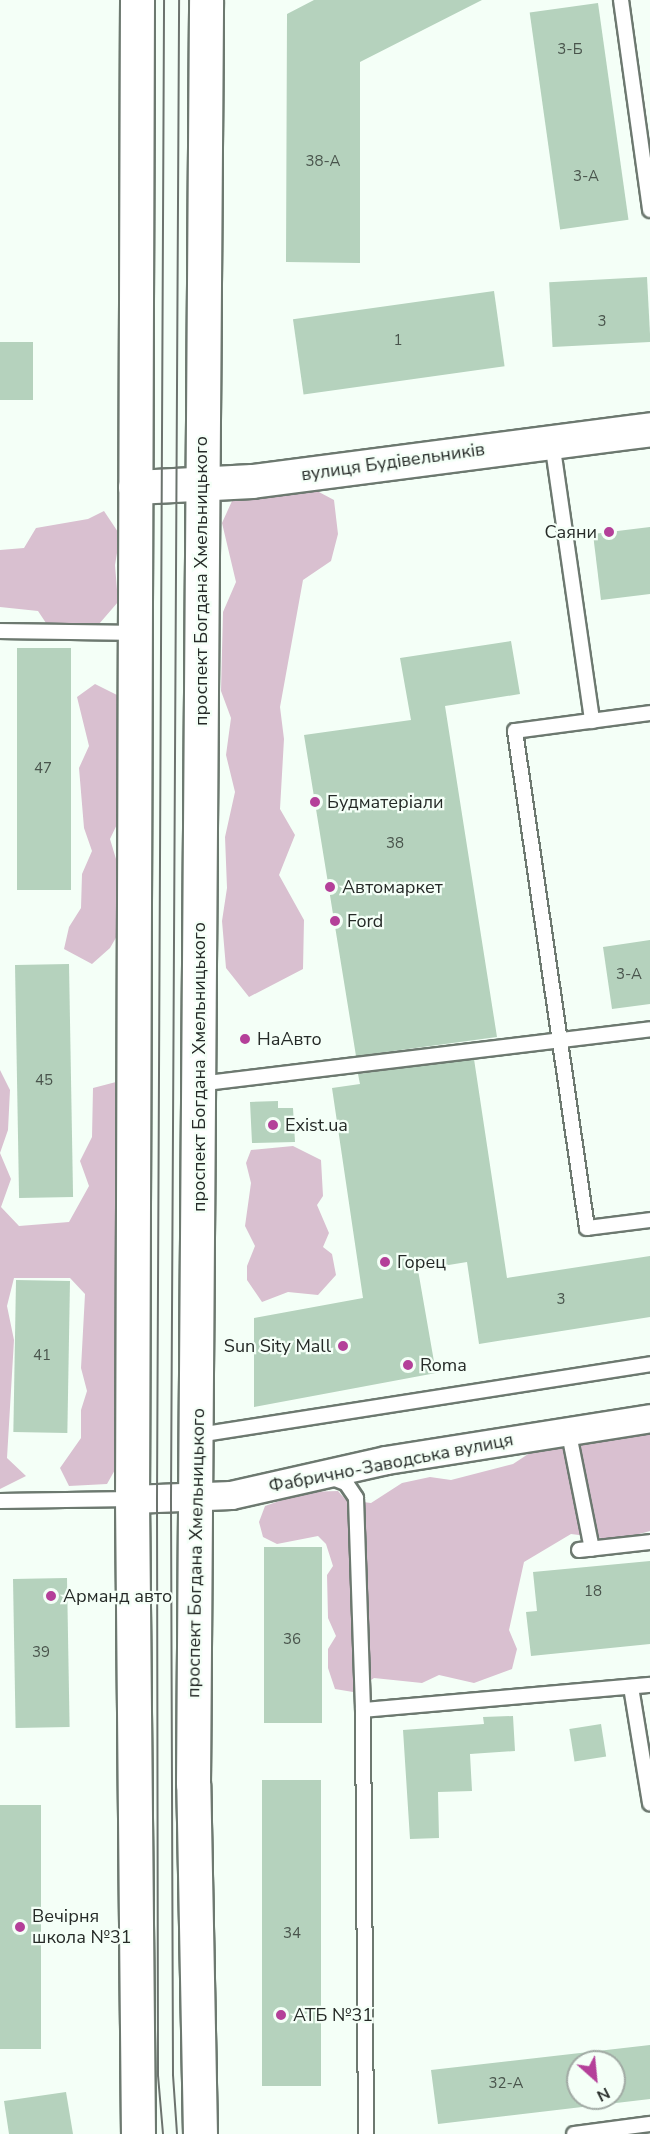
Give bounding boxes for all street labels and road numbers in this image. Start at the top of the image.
street label: проспект Богдана Хмельницького [190,436,212,726]
street label: вулиця Будівельників [300,438,486,486]
street label: проспект Богдана Хмельницького [188,922,210,1212]
street label: проспект Богдана Хмельницького [183,1408,209,1698]
street label: Фабрично-Заводська вулиця [267,1429,515,1497]

